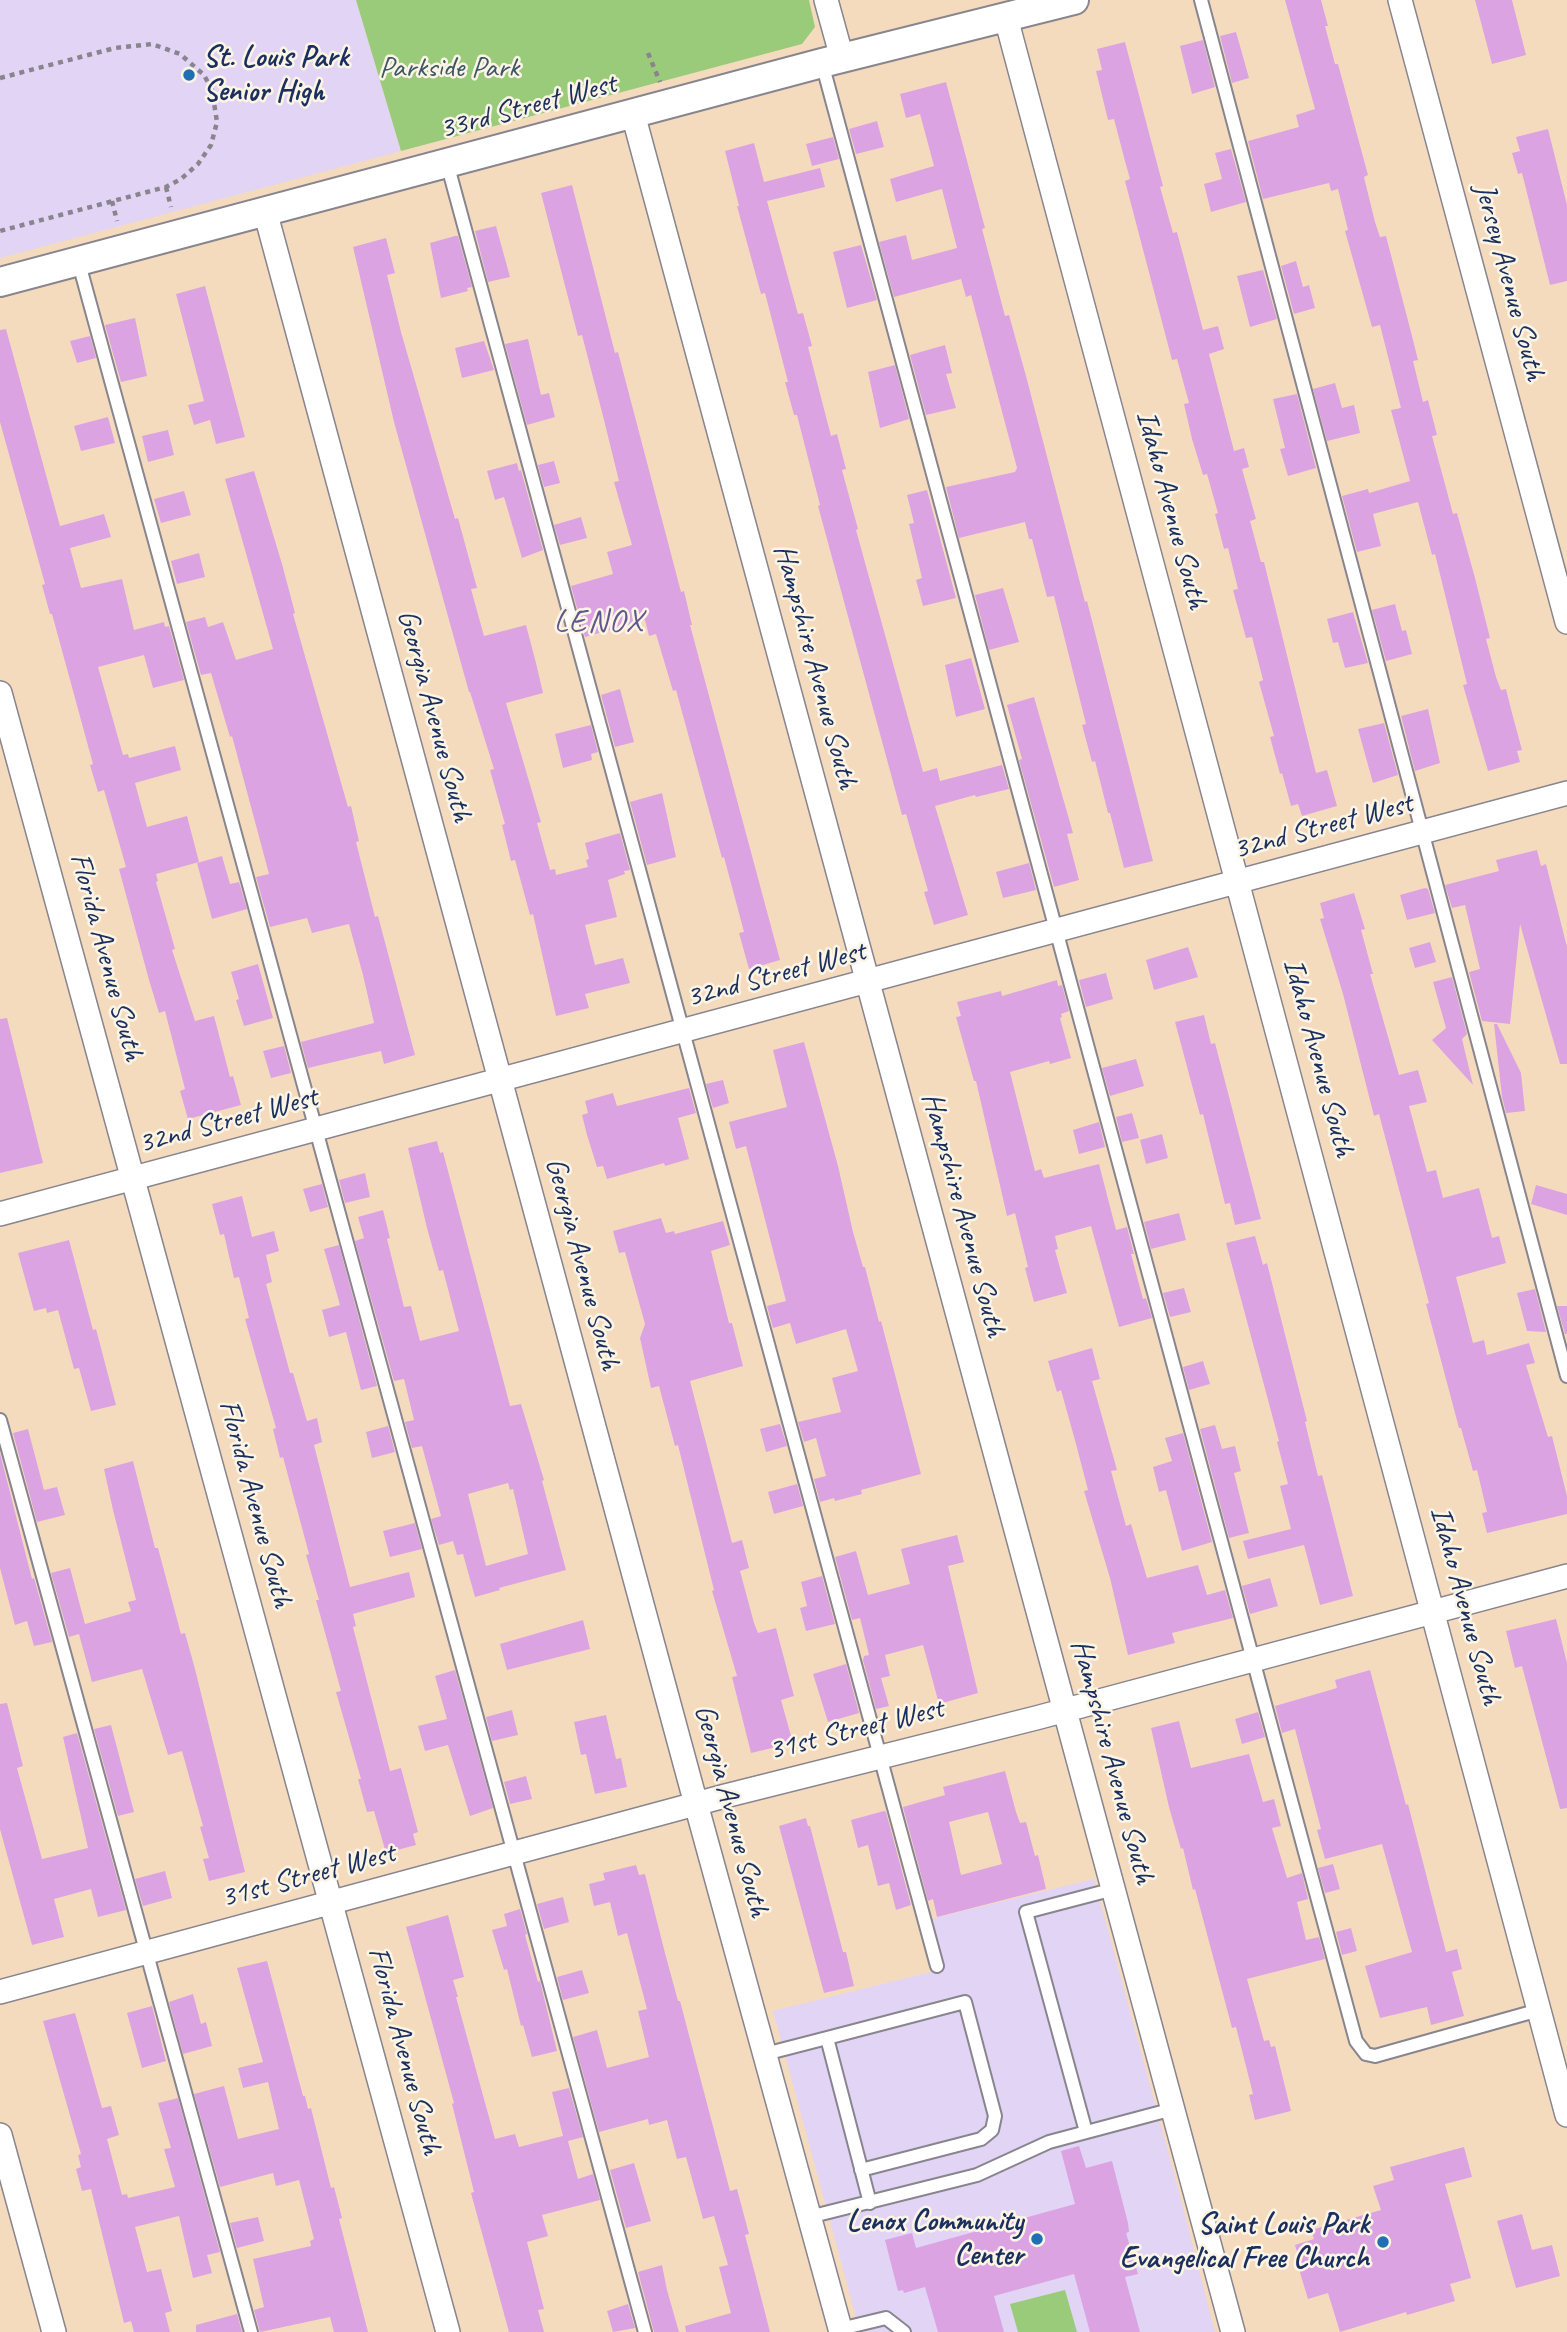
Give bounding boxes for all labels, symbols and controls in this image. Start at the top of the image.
place label: St. Louis Park Senior High [203,40,348,110]
park label: Parkside Park [379,50,519,86]
street label: 33rd Street West [436,66,620,148]
marker: St. Louis Park Senior High [181,67,197,83]
street label: Jersey Avenue South [1465,179,1553,385]
street label: Idaho Avenue South [1127,407,1215,613]
street label: Hampshire Avenue South [765,541,865,793]
district label: LENOX [555,604,643,642]
street label: Georgia Avenue South [388,606,480,826]
street label: 32nd Street West [1229,786,1417,868]
street label: Florida Avenue South [61,849,151,1065]
street label: 32nd Street West [682,934,870,1016]
street label: Idaho Avenue South [1274,955,1362,1161]
street label: 32nd Street West [134,1080,322,1162]
street label: Hampshire Avenue South [913,1089,1013,1341]
street label: Georgia Avenue South [536,1154,628,1374]
street label: Florida Avenue South [210,1396,300,1612]
street label: Idaho Avenue South [1421,1503,1509,1709]
street label: Hampshire Avenue South [1062,1636,1162,1888]
street label: 31st Street West [765,1691,947,1769]
street label: Georgia Avenue South [685,1701,777,1921]
street label: 31st Street West [217,1835,399,1917]
street label: Florida Avenue South [359,1943,449,2159]
place label: Lenox Community Center [847,2204,1023,2274]
place label: Saint Louis Park Evangelical Free Church [1120,2207,1369,2278]
marker: Lenox Community Center [1029,2231,1045,2247]
marker: Saint Louis Park Evangelical Free Church [1375,2234,1391,2250]

